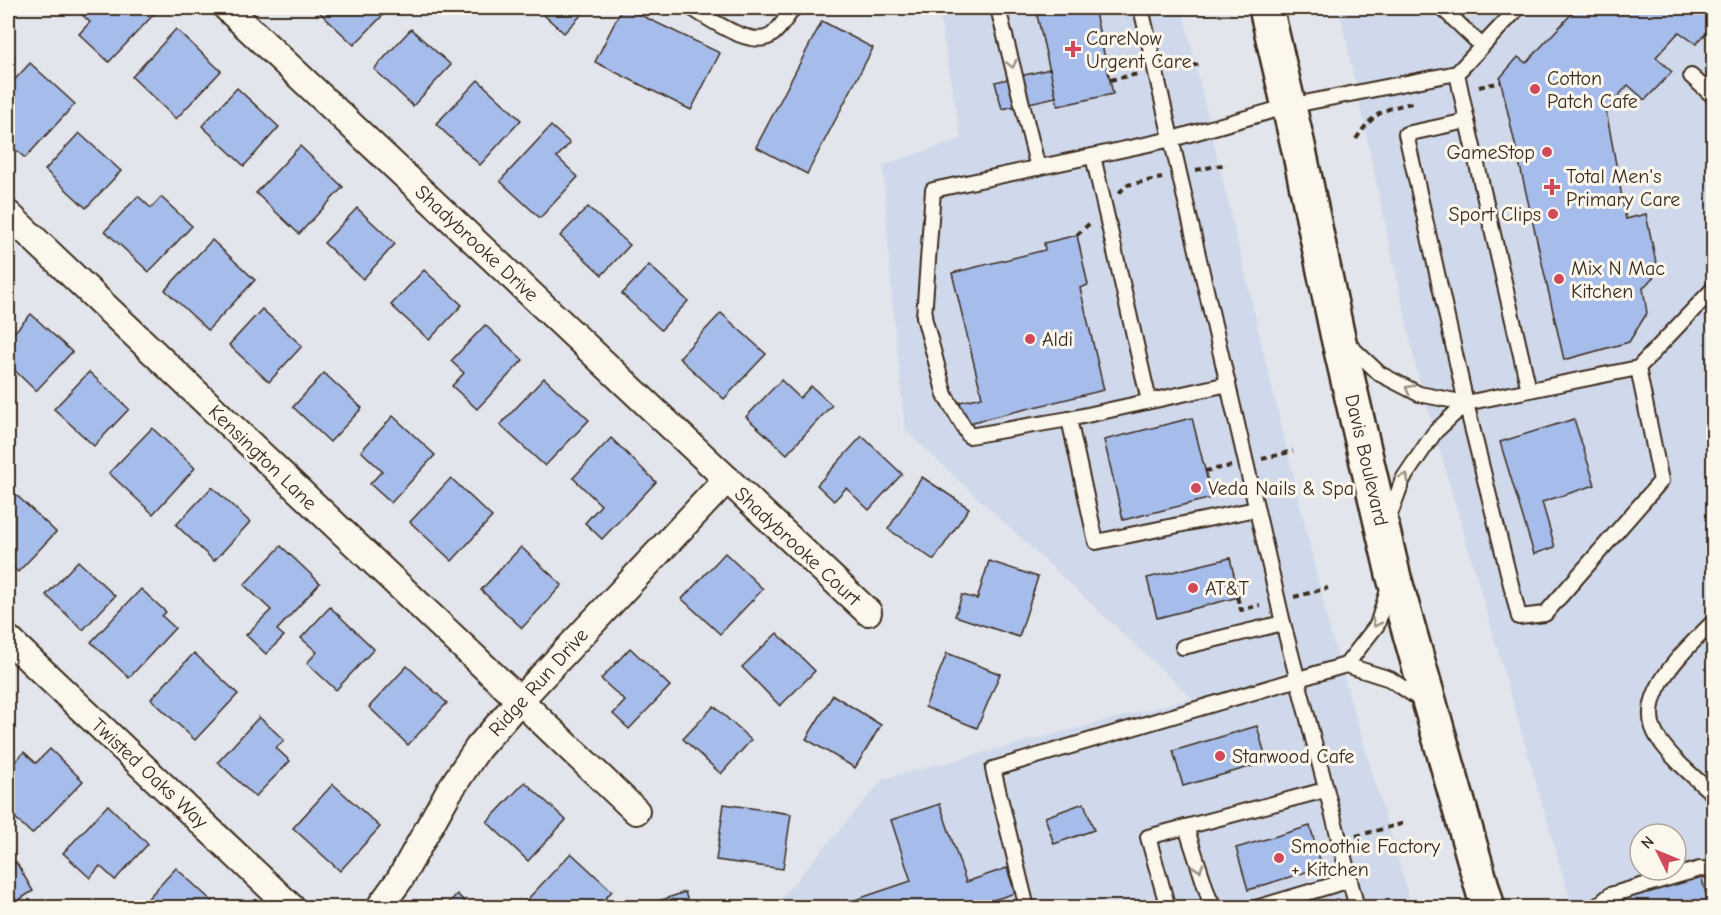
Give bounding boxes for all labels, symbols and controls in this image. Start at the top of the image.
place label: CareNow Urgent Care [1086,27,1191,73]
marker: CareNow Urgent Care [1064,40,1082,58]
one-way arrow [1005,58,1017,69]
place label: Cotton Patch Cafe [1547,67,1638,113]
marker: Cotton Patch Cafe [1528,82,1542,96]
place label: GameStop [1446,141,1535,164]
marker: GameStop [1540,145,1554,159]
place label: Total Men's Primary Care [1566,165,1680,211]
marker: Total Men's Primary Care [1543,178,1561,196]
street label: Shadybrooke Drive [410,180,543,306]
place label: Sport Clips [1448,203,1541,226]
marker: Sport Clips [1546,207,1560,221]
place label: Mix N Mac Kitchen [1571,257,1665,303]
marker: Mix N Mac Kitchen [1552,272,1566,286]
place label: Aldi [1042,328,1073,351]
marker: Aldi [1023,332,1037,346]
one-way arrow [1405,385,1416,396]
street label: Davis Boulevard [1340,392,1393,528]
street label: Kensington Lane [204,400,321,515]
one-way arrow [1398,472,1410,483]
place label: Veda Nails & Spa [1208,477,1354,500]
marker: Veda Nails & Spa [1189,481,1203,495]
street label: Shadybrooke Court [730,482,866,611]
place label: AT&T [1205,577,1249,600]
marker: AT&T [1186,581,1200,595]
one-way arrow [1372,617,1384,628]
street label: Ridge Run Drive [484,624,593,741]
street label: Twisted Oaks Way [87,714,213,833]
place label: Starwood Cafe [1232,745,1354,768]
marker: Starwood Cafe [1213,749,1227,763]
north arrow [1628,822,1688,882]
text: N [1638,832,1658,852]
place label: Smoothie Factory + Kitchen [1291,835,1440,881]
marker: Smoothie Factory + Kitchen [1272,851,1286,865]
one-way arrow [1192,862,1204,873]

